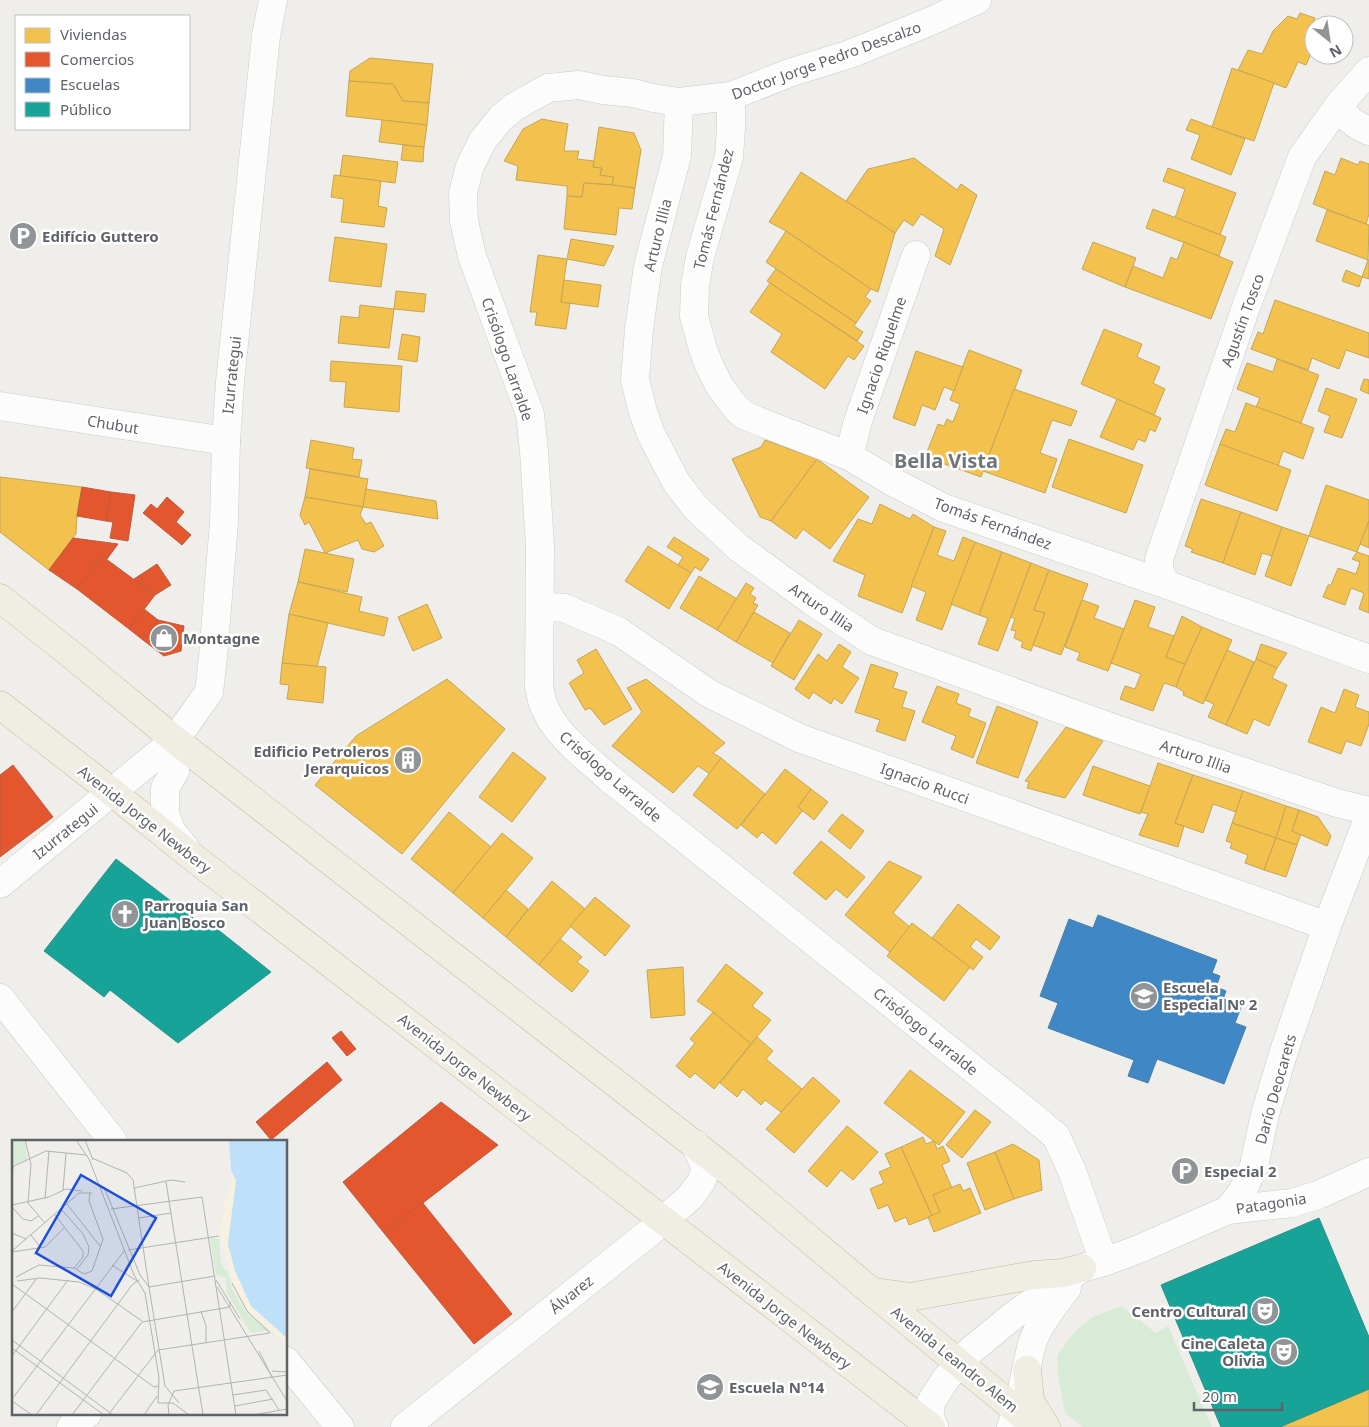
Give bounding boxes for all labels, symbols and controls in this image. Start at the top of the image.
legend [15,15,190,130]
north arrow [1304,15,1354,65]
street label: Doctor Jorge Pedro Descalzo [728,16,924,104]
text: Viviendas [60,24,127,44]
text: N [1326,41,1345,63]
text: Comercios [60,49,134,69]
text: Escuelas [60,74,120,94]
text: Público [60,99,112,119]
street label: Tomás Fernández [688,146,738,272]
street label: Arturo Illia [638,196,676,274]
parking icon: Edifício Guttero [8,221,38,251]
place label: Edifício Guttero [42,226,159,246]
street label: Agustín Tosco [1216,271,1268,369]
street label: Ignacio Riquelme [852,294,910,416]
street label: Crisólogo Larralde [477,295,539,423]
street label: Izurrategui [217,335,245,415]
street label: Chubut [86,410,141,438]
district label: Bella Vista [894,447,998,474]
street label: Tomás Fernández [931,492,1055,554]
street label: Arturo Illia [786,578,858,636]
shop icon: Montagne [149,623,179,653]
place label: Montagne [183,628,260,648]
street label: Crisólogo Larralde [556,726,666,826]
street label: Arturo Illia [1158,734,1234,778]
place label: Edificio Petroleros Jerarquicos [254,741,389,778]
building icon: Edificio Petroleros Jerarquicos [393,745,423,775]
street label: Ignacio Rucci [878,758,972,808]
street label: Avenida Jorge Newbery [74,761,216,878]
street label: Izurrategui [28,799,102,863]
place label: Parroquia San Juan Bosco [142,895,248,932]
church icon: Parroquia San Juan Bosco [110,899,140,929]
place label: Escuela Especial Nº 2 [1163,977,1258,1014]
school or university icon: Escuela Especial Nº 2 [1129,981,1159,1011]
street label: Crisólogo Larralde [869,983,983,1079]
street label: Avenida Jorge Newbery [394,1009,536,1126]
street label: Darío Deocarets [1250,1032,1300,1146]
inset map [12,1140,288,1414]
parking icon: Especial 2 [1170,1156,1200,1186]
place label: Especial 2 [1204,1161,1277,1181]
street label: Patagonia [1234,1188,1308,1218]
street label: Avenida Jorge Newbery [714,1257,856,1374]
street label: Álvarez [545,1270,597,1318]
theatre icon: Centro Cultural [1250,1296,1280,1326]
street label: Avenida Leandro Alem [887,1301,1023,1417]
place label: Centro Cultural [1132,1301,1246,1321]
place label: Cine Caleta Olivia [1181,1333,1265,1370]
theatre icon: Cine Caleta Olivia [1269,1337,1299,1367]
school or university icon: Escuela N°14 [695,1372,725,1402]
place label: Escuela N°14 [729,1377,825,1397]
scale bar [1194,1380,1282,1412]
text: 20 m [1202,1386,1237,1406]

